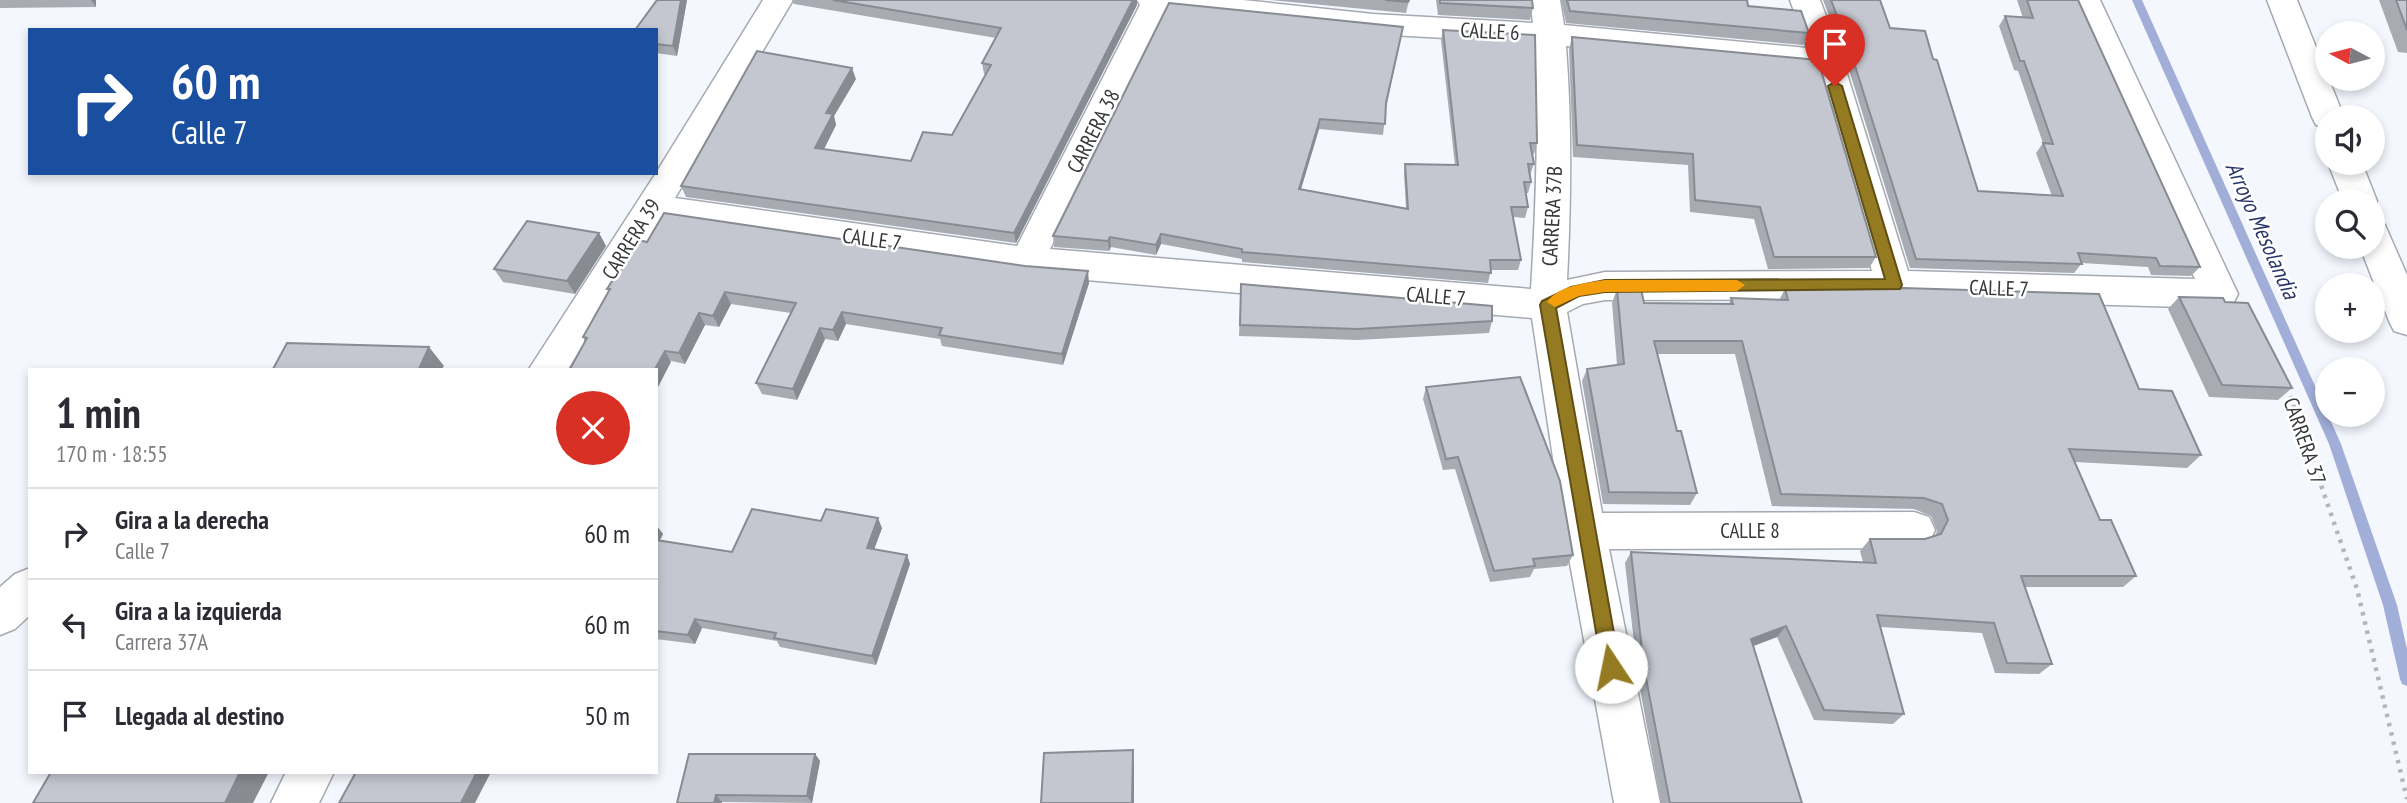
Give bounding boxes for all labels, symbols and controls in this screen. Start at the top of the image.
pin [1805,14,1865,86]
street label: CALLE 6 [1460,16,1520,46]
north arrow [2315,21,2385,91]
map controls [2315,21,2385,427]
icon: arrive [1816,25,1854,63]
text: 60 m [171,49,260,113]
icon: right [56,56,147,147]
street label: CARRERA 38 [1060,85,1126,177]
button: sound [2315,105,2385,175]
text: Calle 7 [171,111,247,153]
water label: Arroyo Mesolandia [2220,157,2307,305]
street label: CARRERA 37B [1536,165,1568,267]
button: search [2315,189,2385,259]
street label: CARRERA 39 [596,194,666,284]
street label: CALLE 7 [841,221,903,257]
street label: CALLE 7 [1969,273,2029,303]
button: + [2315,273,2385,343]
street label: CALLE 7 [1405,280,1467,312]
button: − [2315,357,2385,427]
text: 1 min [56,385,141,440]
button: close [556,391,630,465]
street label: CARRERA 37 [2278,394,2332,488]
text: 170 m · 18:55 [56,439,168,468]
text: Gira a la derecha [115,503,269,536]
icon: right [56,515,94,553]
text: 60 m [584,517,630,550]
street label: CALLE 8 [1720,517,1780,544]
text: Calle 7 [115,536,170,565]
text: Gira a la izquierda [115,594,282,627]
icon: left [56,606,94,644]
text: 60 m [584,608,630,641]
text: Carrera 37A [115,627,208,656]
position arrow [1574,630,1648,704]
icon: arrive [56,697,94,735]
text: Llegada al destino [115,699,284,732]
text: 50 m [584,699,630,732]

